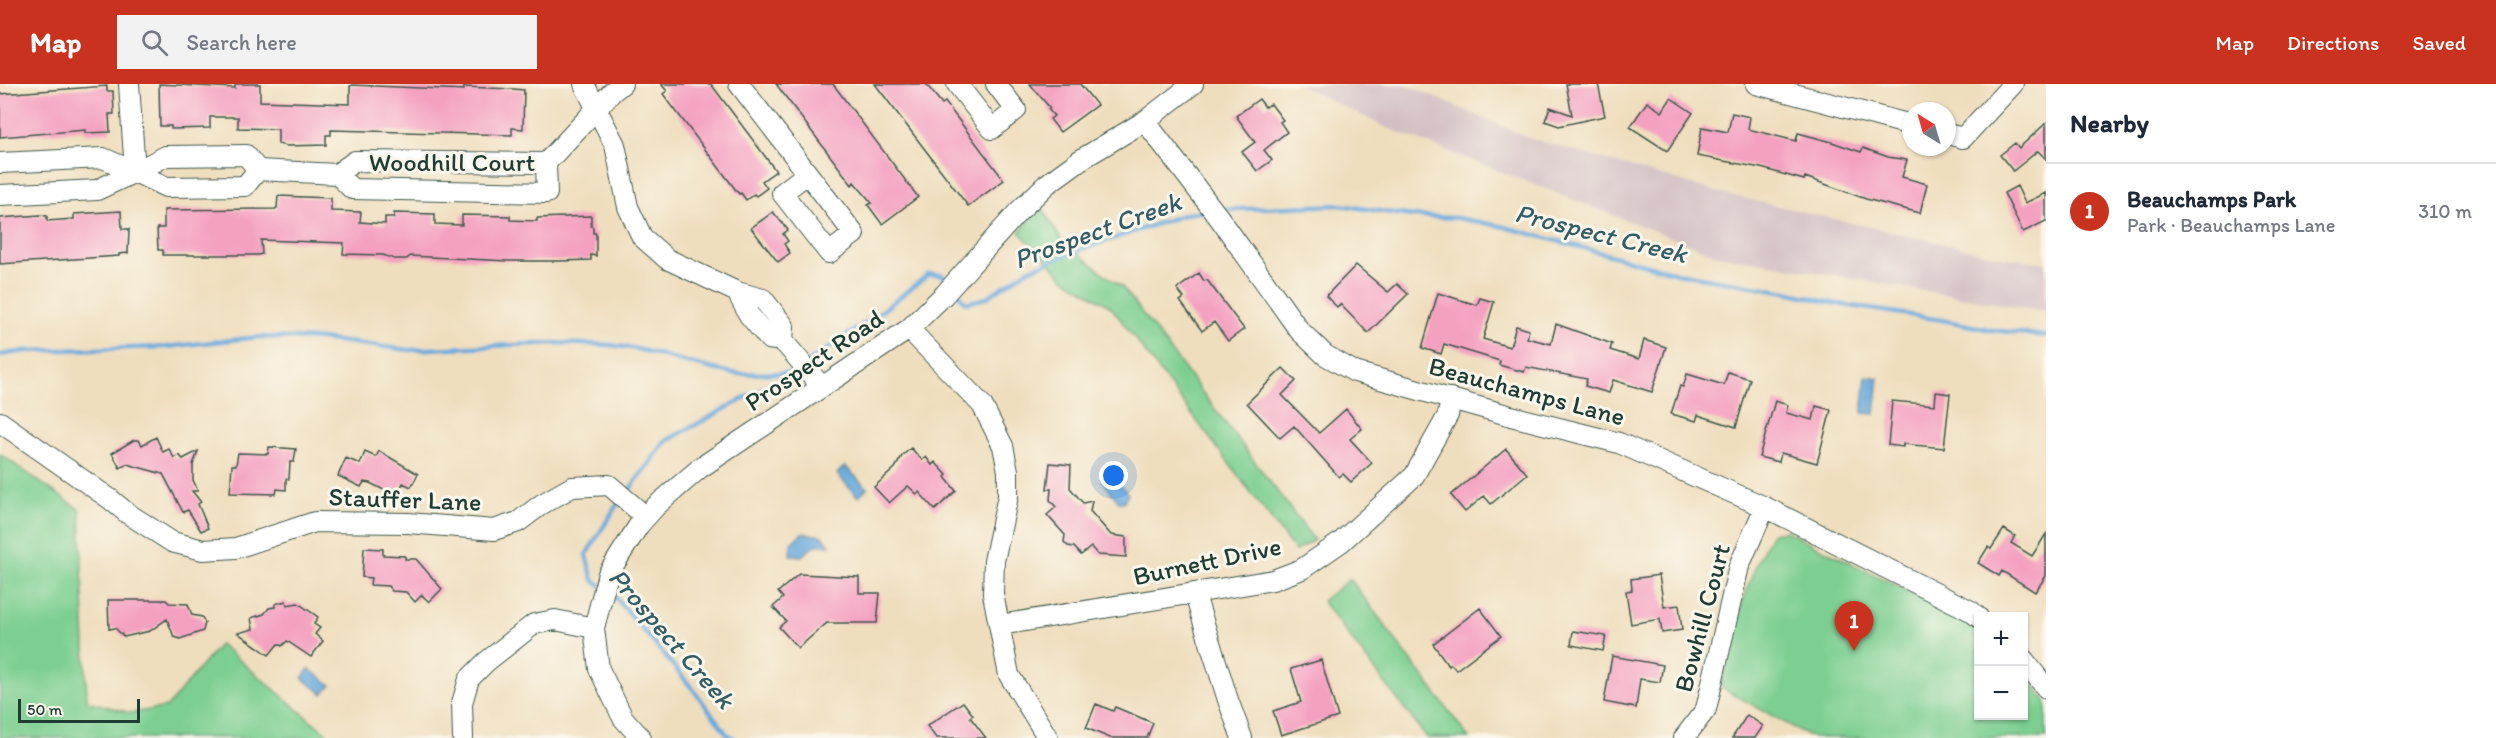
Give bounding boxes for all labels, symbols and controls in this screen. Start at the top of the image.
search box [117,15,537,69]
text: Map [30,25,81,59]
icon: search [138,26,171,59]
text: Search here [186,29,297,56]
text: Map [2216,30,2254,55]
text: Directions [2287,30,2379,55]
text: Saved [2412,30,2466,55]
north arrow [1902,102,1956,156]
text: Nearby [2070,107,2149,139]
street label: Woodhill Court [369,146,535,178]
water label: Prospect Creek [1009,184,1187,276]
text: Beauchamps Park [2127,186,2296,213]
water label: Prospect Creek [1512,196,1692,271]
text: 1 [2085,199,2094,223]
text: 310 m [2418,199,2472,223]
text: Park · Beauchamps Lane [2127,213,2335,237]
street label: Prospect Road [739,302,889,418]
street label: Beauchamps Lane [1425,349,1629,433]
your location [1099,461,1128,490]
street label: Stauffer Lane [328,480,482,518]
street label: Burnett Drive [1130,530,1284,592]
street label: Bowhill Court [1667,540,1737,696]
water label: Prospect Creek [602,561,743,717]
pin: 1 [1834,602,1874,651]
map controls [1974,612,2028,720]
button: + [1974,612,2028,666]
button: − [1974,666,2028,720]
scale bar [18,696,140,724]
text: 50 m [27,700,62,719]

